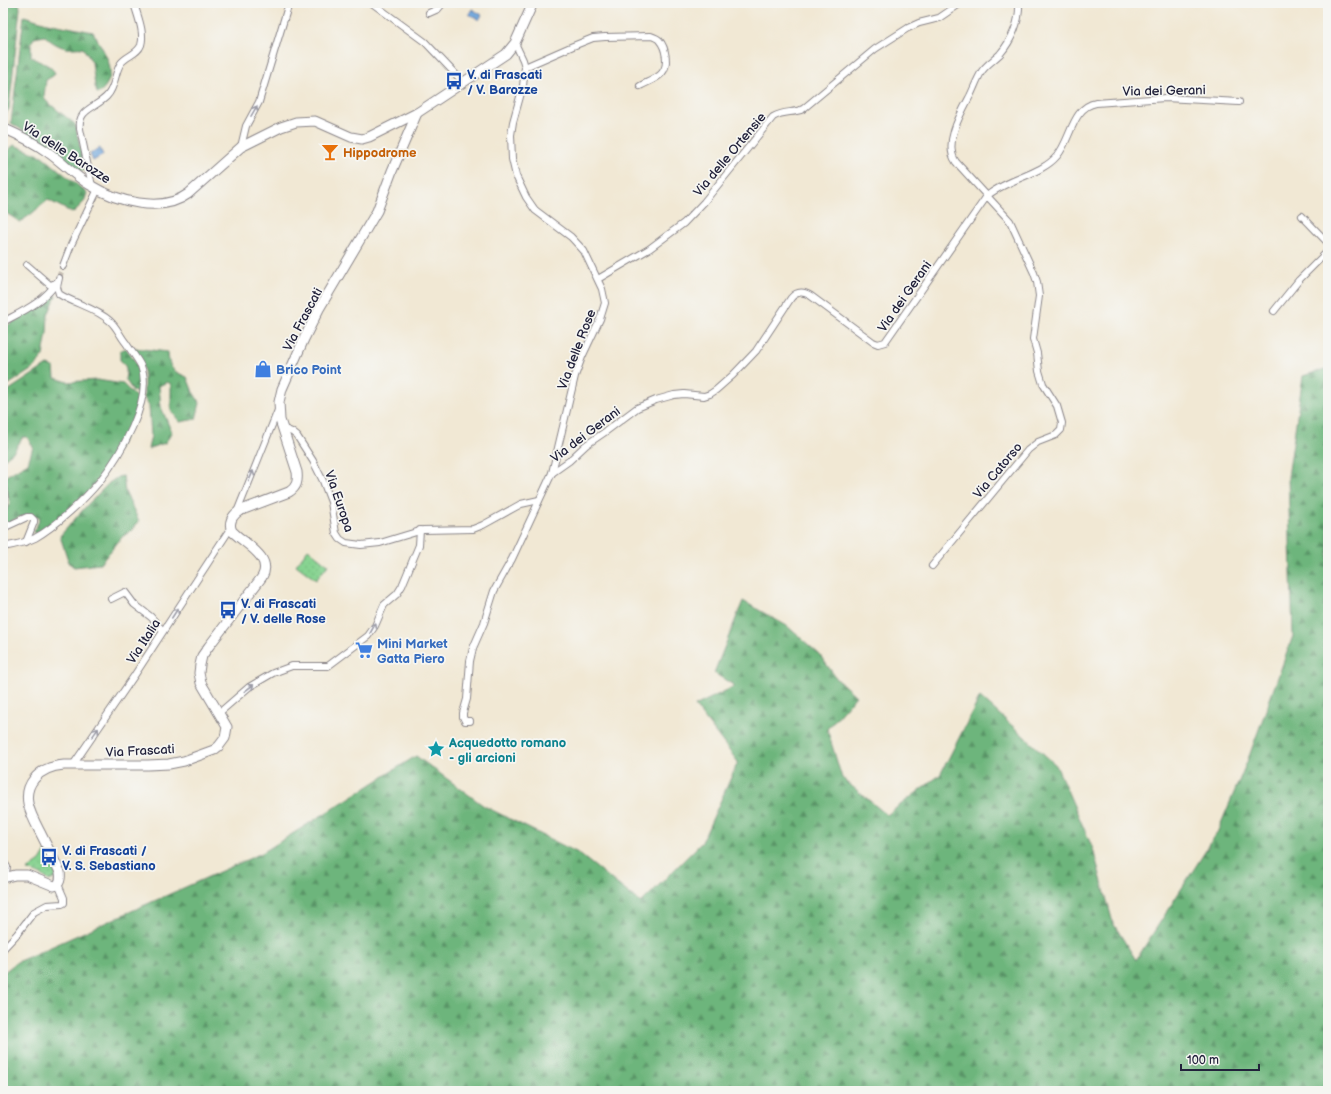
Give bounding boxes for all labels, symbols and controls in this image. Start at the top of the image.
place label: V. di Frascati / V. Barozze [467,67,542,98]
bus stop icon: V. di Frascati / V. Barozze [444,71,464,91]
street label: Via dei Gerani [1122,82,1206,100]
one-way arrow [251,105,258,117]
street label: Via delle Ortensie [690,109,770,200]
street label: Via delle Barozze [19,118,114,187]
bar icon: Hippodrome [320,142,340,162]
place label: Hippodrome [343,145,417,161]
street label: Via dei Gerani [874,258,935,335]
street label: Via Frascati [280,285,326,354]
street label: Via delle Rose [554,307,600,392]
shop icon: Brico Point [253,359,273,379]
place label: Brico Point [276,362,342,378]
street label: Via dei Gerani [548,403,624,466]
street label: Via Catorso [970,439,1026,502]
street label: Via Europa [321,468,357,534]
one-way arrow [248,471,256,483]
place label: V. di Frascati / V. delle Rose [241,596,326,627]
bus stop icon: V. di Frascati / V. delle Rose [218,600,238,620]
one-way arrow [171,608,179,619]
street label: Via Italia [123,616,164,667]
one-way arrow [369,622,377,634]
place label: Mini Market Gatta Piero [377,636,448,667]
supermarket icon: Mini Market Gatta Piero [354,640,374,660]
one-way arrow [243,684,254,692]
one-way arrow [91,728,99,739]
place label: Acquedotto romano - gli arcioni [448,735,566,766]
place icon: Acquedotto romano - gli arcioni [426,739,446,759]
street label: Via Frascati [105,741,175,761]
place label: V. di Frascati / V. S. Sebastiano [62,843,156,874]
bus stop icon: V. di Frascati / V. S. Sebastiano [39,847,59,867]
scale bar [1181,1046,1259,1072]
text: 100 m [1187,1053,1219,1068]

